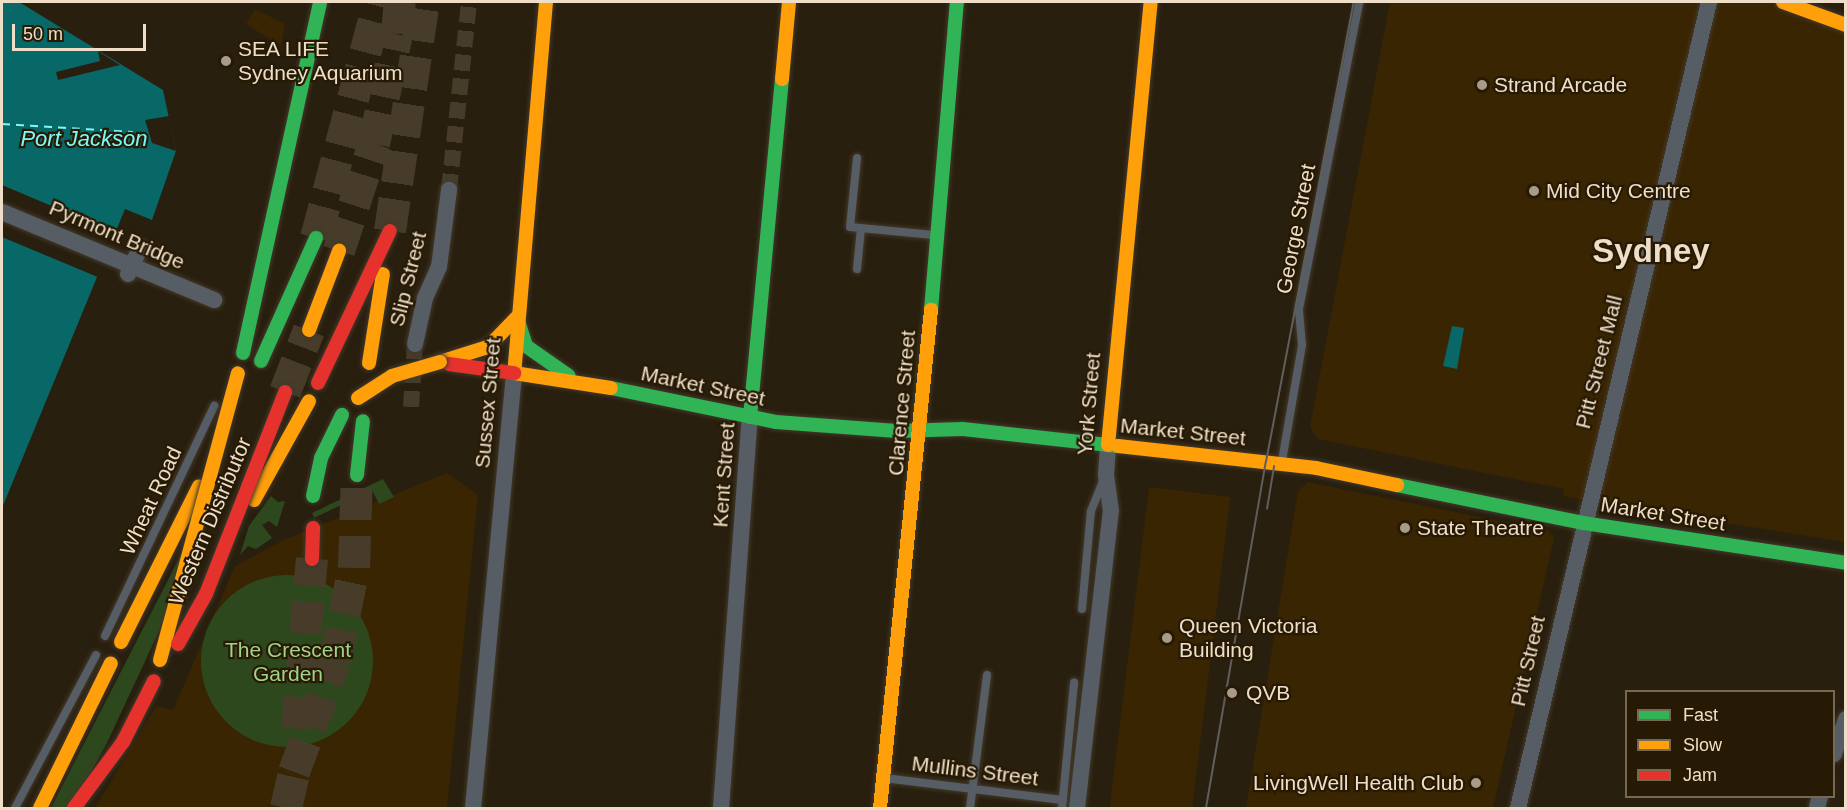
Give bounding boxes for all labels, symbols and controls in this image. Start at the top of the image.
scale bar [15,12,148,50]
text: 50 m [23,24,63,44]
place label: SEA LIFE Sydney Aquarium [238,36,404,86]
marker: SEA LIFE Sydney Aquarium [219,54,233,68]
place label: Strand Arcade [1494,72,1628,98]
marker: Strand Arcade [1475,78,1489,92]
water label: Port Jackson [20,126,148,152]
street label: George Street [1271,162,1321,296]
place label: Mid City Centre [1546,178,1691,204]
marker: Mid City Centre [1527,184,1541,198]
street label: Pyrmont Bridge [45,195,189,275]
street label: Slip Street [384,229,432,329]
district label: Sydney [1592,231,1710,271]
street label: Pitt Street Mall [1570,293,1628,431]
street label: Clarence Street [883,329,921,477]
street label: Sussex Street [470,337,506,469]
street label: York Street [1072,352,1106,456]
street label: Market Street [639,361,767,411]
street label: Market Street [1119,413,1247,451]
street label: Kent Street [708,422,740,528]
street label: Western Distributor [163,434,257,608]
street label: Wheat Road [115,443,187,559]
street label: Market Street [1599,492,1727,536]
place label: State Theatre [1417,515,1544,541]
marker: State Theatre [1398,521,1412,535]
place label: Queen Victoria Building [1179,613,1318,663]
street label: Pitt Street [1505,613,1551,709]
marker: Queen Victoria Building [1160,631,1174,645]
park label: The Crescent Garden [225,637,351,687]
place label: QVB [1246,680,1290,706]
marker: QVB [1223,684,1241,702]
legend [1625,690,1835,798]
text: Fast [1683,705,1718,725]
text: Slow [1683,735,1722,755]
street label: Mullins Street [910,751,1040,791]
text: Jam [1683,765,1717,785]
place label: LivingWell Health Club [1253,770,1464,796]
marker: LivingWell Health Club [1469,776,1483,790]

